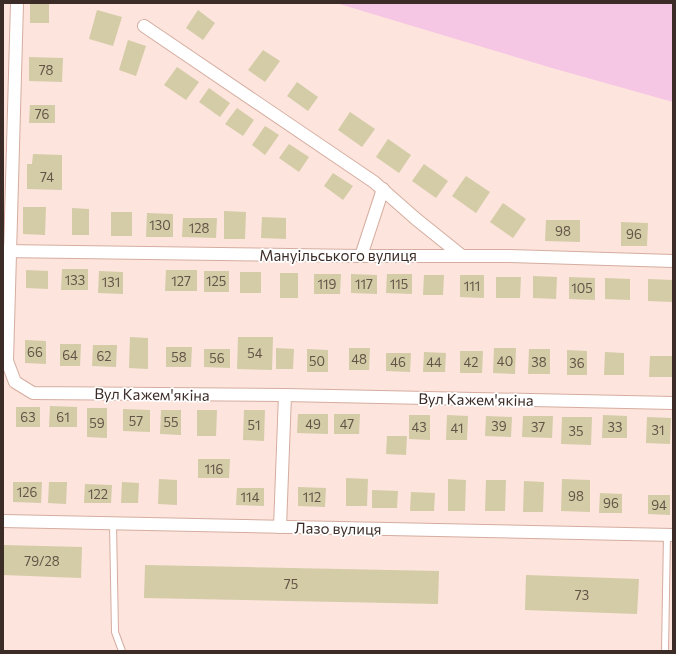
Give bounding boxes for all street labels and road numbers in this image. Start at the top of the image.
street label: Мануільського вулиця [259,246,417,264]
street label: Вул Кажем'якіна [94,384,210,404]
street label: Вул Кажем'якіна [418,389,534,409]
street label: Лазо вулиця [294,518,382,538]

